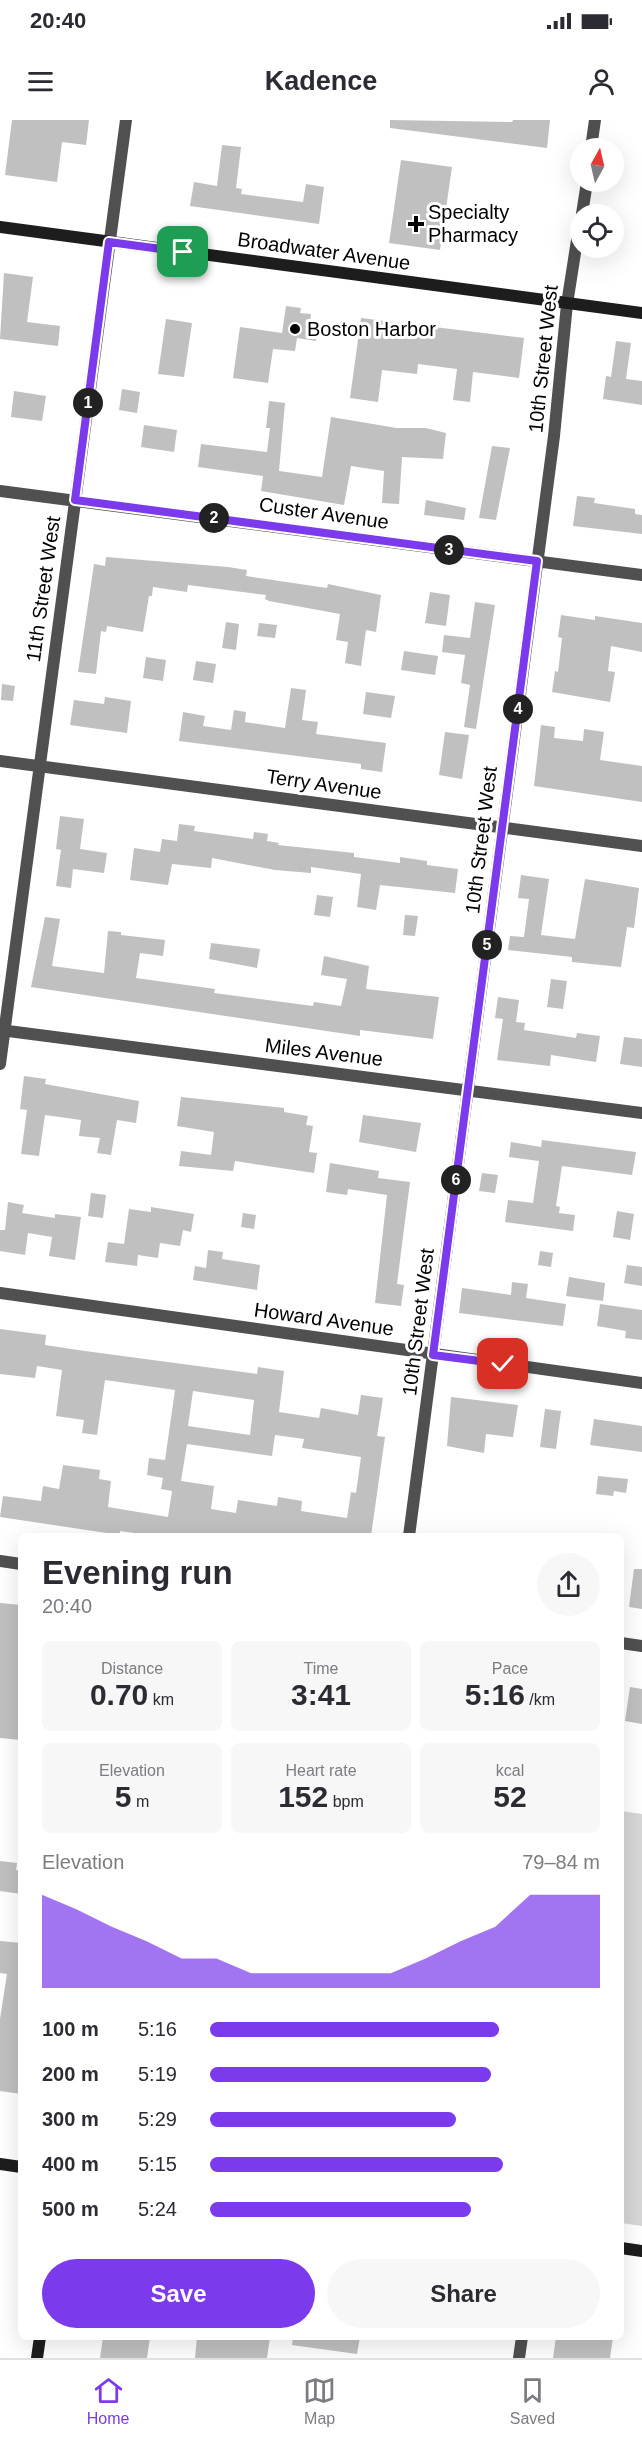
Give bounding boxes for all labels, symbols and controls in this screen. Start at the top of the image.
text: 20:40 [30,8,86,33]
icon: menu [24,65,57,98]
icon: person [585,65,618,98]
text: Kadence [265,66,377,96]
north arrow [570,138,624,192]
map controls [570,138,624,258]
place label: Specialty Pharmacy [428,201,518,246]
button: locate [570,204,624,258]
marker: Specialty Pharmacy [409,217,423,231]
pin [157,226,208,277]
street label: Broadwater Avenue [236,228,412,274]
icon: arrive [166,235,199,268]
street label: 10th Street West [524,284,562,434]
place label: Boston Harbor [307,318,436,340]
marker: Boston Harbor [288,322,302,336]
pin: 1 [73,388,103,418]
text: 1 [84,394,92,411]
street label: Custer Avenue [258,493,390,533]
pin: 2 [199,503,229,533]
text: 2 [210,509,218,526]
street label: 11th Street West [22,514,64,663]
pin: 3 [434,535,464,565]
text: 3 [445,541,453,558]
pin: 4 [503,694,533,724]
text: 4 [514,700,522,717]
street label: 10th Street West [461,764,501,915]
street label: Terry Avenue [265,765,383,803]
pin: 5 [472,930,502,960]
text: 5 [483,936,491,953]
street label: Miles Avenue [264,1034,384,1070]
pin: 6 [441,1165,471,1195]
text: 6 [452,1171,460,1188]
street label: 10th Street West [398,1246,438,1397]
street label: Howard Avenue [253,1298,395,1340]
pin [477,1338,528,1389]
icon: check [486,1347,519,1380]
button: share [537,1553,600,1616]
text: Evening run [42,1554,233,1591]
text: 20:40 [42,1595,92,1617]
text: Distance [101,1660,163,1677]
text: Time [304,1660,338,1677]
text: Pace [492,1660,528,1677]
text: 0.70 [90,1678,148,1711]
text: 3:41 [291,1678,351,1711]
text: 5:16 [465,1678,525,1711]
text: km [148,1691,174,1708]
text: /km [525,1691,555,1708]
text: Elevation [99,1762,165,1779]
text: Heart rate [285,1762,357,1779]
text: kcal [496,1762,524,1779]
text: 5 [115,1780,131,1813]
text: 152 [278,1780,328,1813]
text: 52 [493,1780,527,1813]
text: m [131,1793,149,1810]
text: bpm [328,1793,364,1810]
text: Elevation [42,1851,124,1873]
text: 79–84 m [522,1851,600,1873]
text: 100 m [42,2018,99,2040]
text: 5:16 [138,2018,177,2040]
text: 200 m [42,2063,99,2085]
text: 5:19 [138,2063,177,2085]
text: 300 m [42,2108,99,2130]
text: 5:29 [138,2108,177,2130]
text: 400 m [42,2153,99,2175]
text: 5:15 [138,2153,177,2175]
text: 500 m [42,2198,99,2220]
text: 5:24 [138,2198,177,2220]
button: Save [42,2259,315,2328]
button: Share [327,2259,600,2328]
tab: Home [87,2374,130,2428]
tab: Map [303,2374,336,2428]
tab: Saved [510,2374,555,2428]

